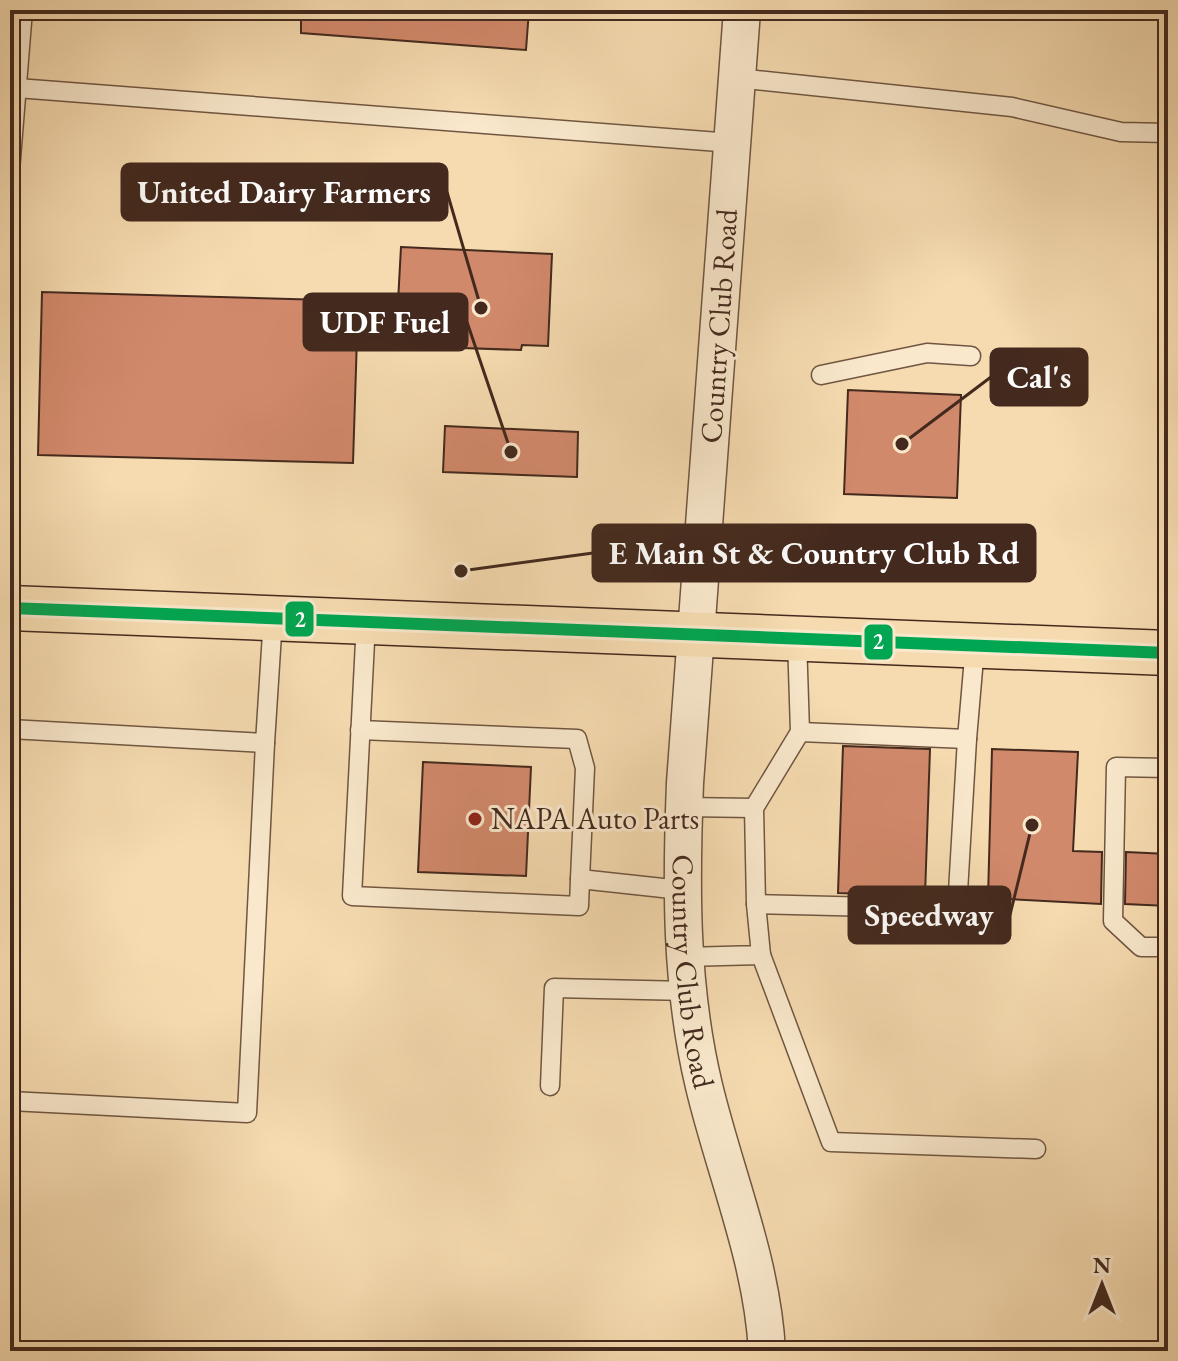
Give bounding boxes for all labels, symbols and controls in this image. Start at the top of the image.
callout: United Dairy Farmers [122,164,447,220]
text: United Dairy Farmers [137,171,431,213]
street label: Country Club Road [691,207,746,445]
callout: UDF Fuel [304,294,467,350]
text: UDF Fuel [320,301,450,343]
callout: Cal's [991,349,1087,405]
text: Cal's [1007,356,1071,398]
callout: E Main St & Country Club Rd [593,525,1035,581]
text: E Main St & Country Club Rd [609,532,1020,574]
line badge: 2 [284,600,315,638]
text: 2 [294,605,306,634]
line badge: 2 [863,623,894,661]
text: 2 [872,627,884,656]
place label: NAPA Auto Parts [491,799,699,838]
marker: NAPA Auto Parts [466,810,484,828]
street label: Country Club Road [664,854,724,1093]
callout: Speedway [849,887,1010,943]
text: Speedway [864,894,994,936]
north arrow [1062,1245,1142,1325]
text: N [1093,1251,1111,1280]

